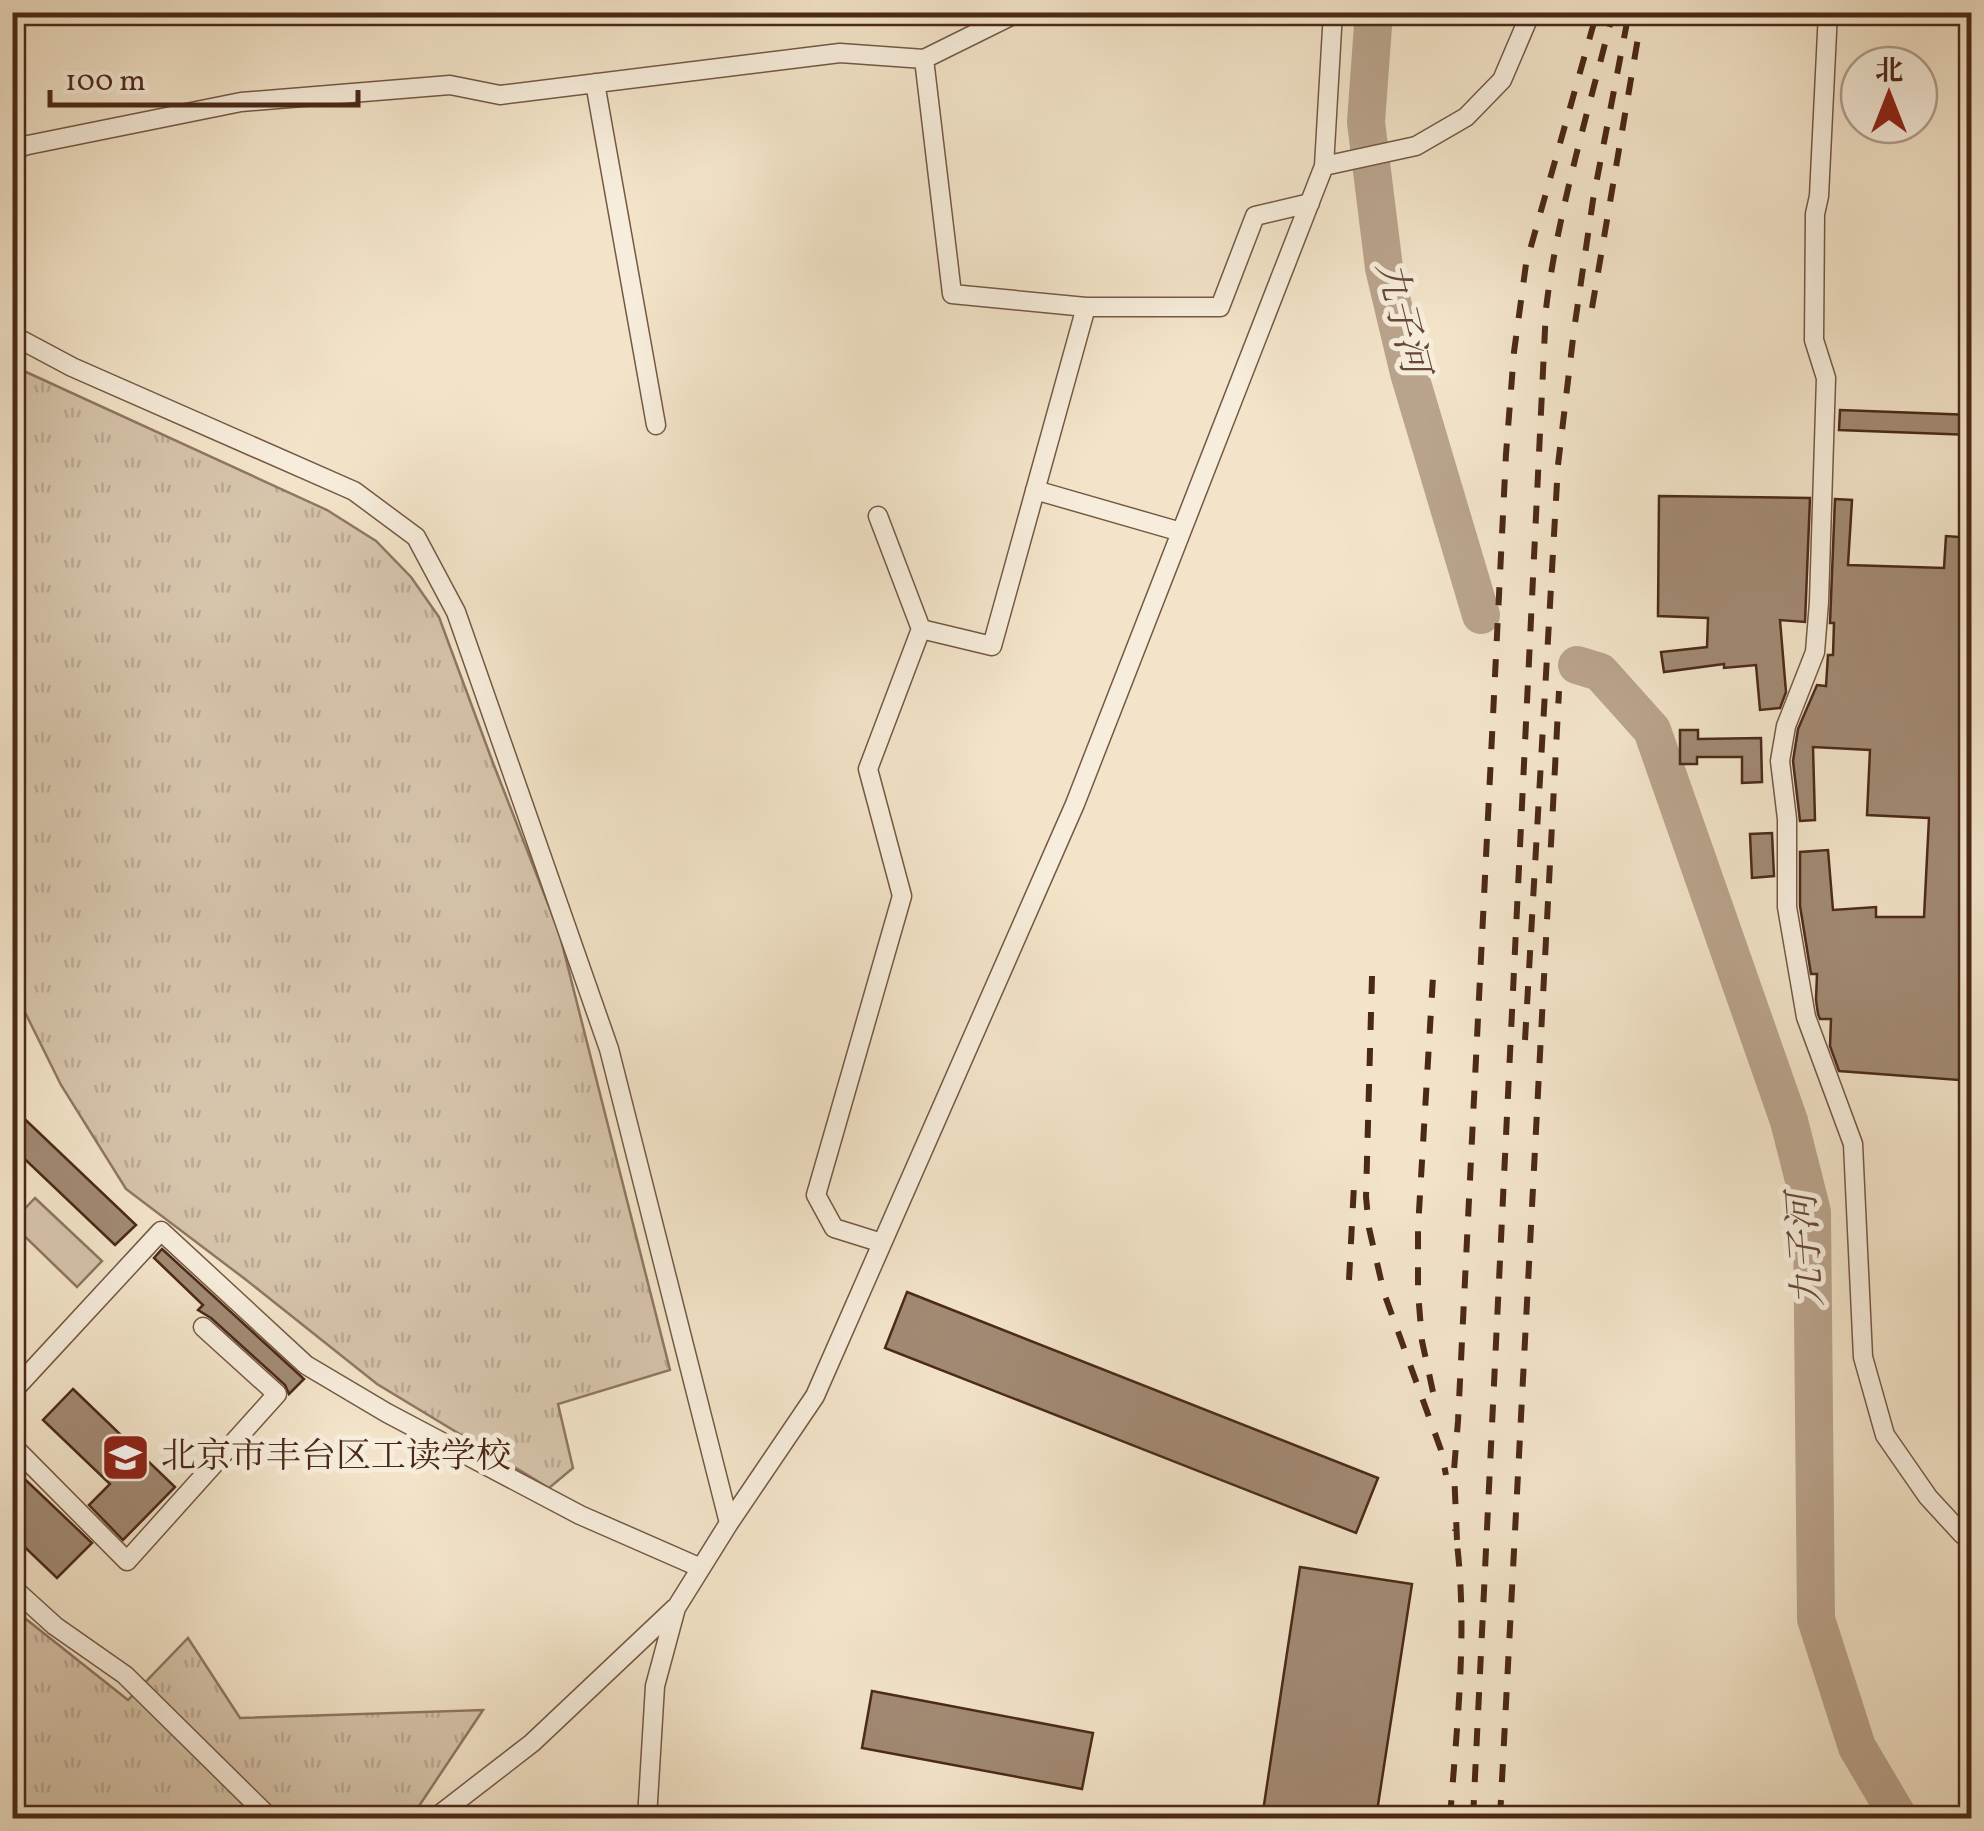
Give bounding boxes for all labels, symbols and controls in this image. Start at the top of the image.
scale bar [50,45,358,107]
north arrow [1839,45,1939,145]
text: 北 [1875,53,1903,92]
text: 100 m [65,61,146,103]
water label: 九子河 [1360,256,1441,386]
water label: 九子河 [1777,1185,1838,1309]
school or university icon: 北京市丰台区工读学校 [100,1432,152,1484]
place label: 北京市丰台区工读学校 [161,1434,511,1482]

